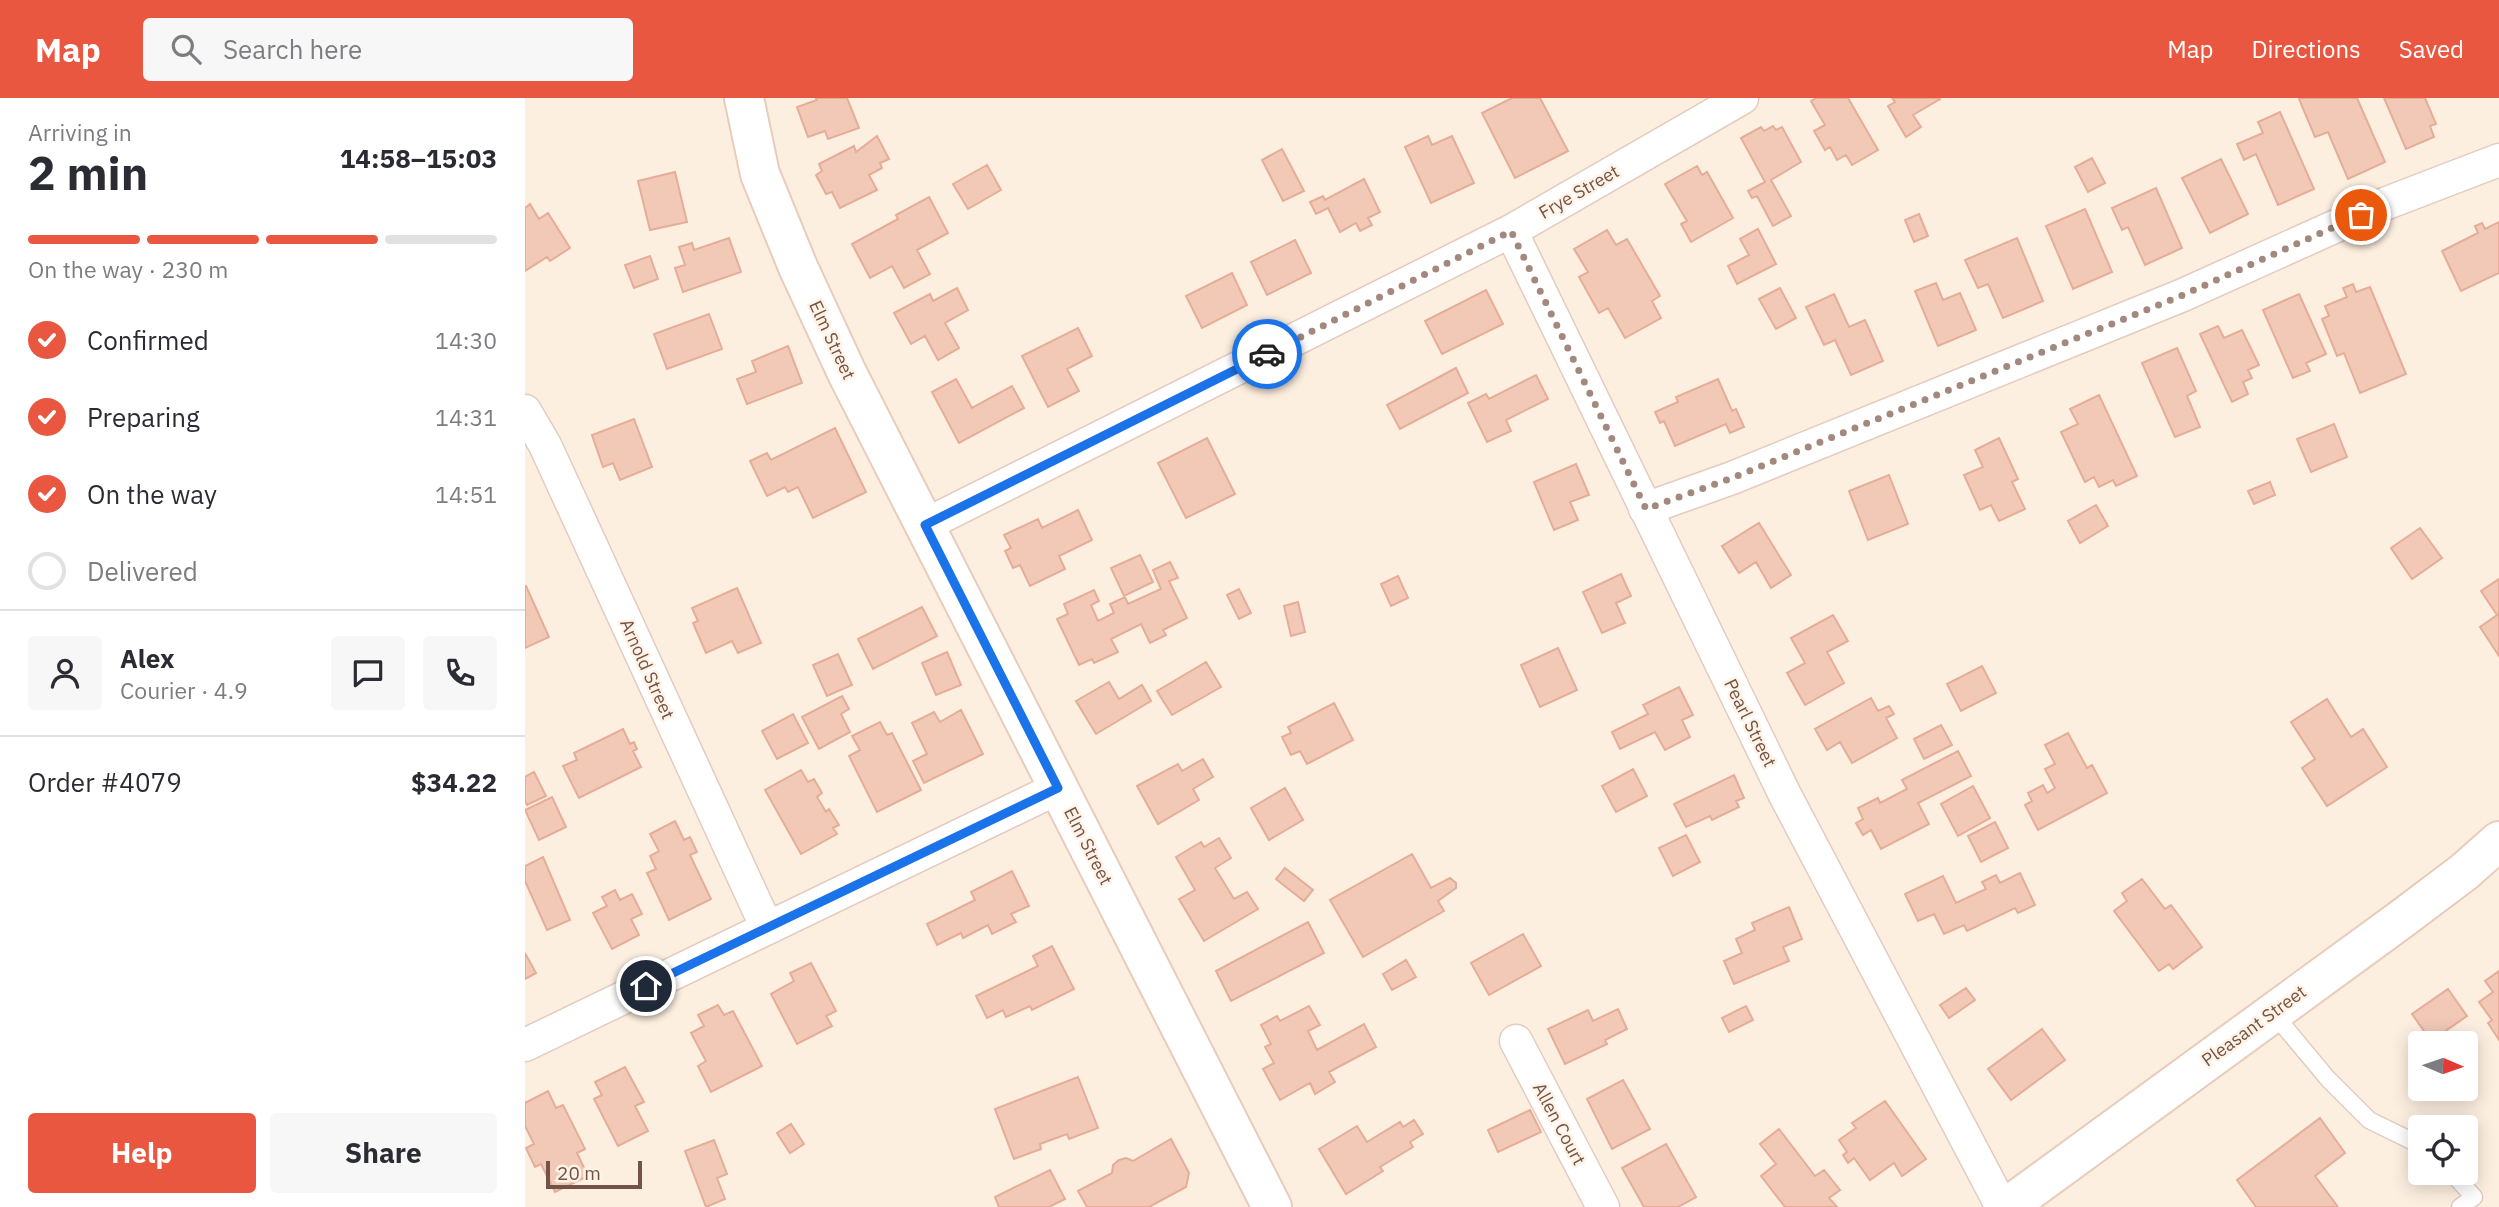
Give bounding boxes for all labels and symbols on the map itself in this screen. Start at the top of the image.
street label: Frye Street [1535,159,1623,224]
pin [2331,185,2391,245]
street label: Elm Street [804,297,861,383]
courier [1232,319,1302,389]
street label: Arnold Street [615,615,680,723]
street label: Pearl Street [1719,675,1782,771]
street label: Elm Street [1059,803,1118,889]
pin [616,956,676,1016]
street label: Pleasant Street [2197,980,2311,1071]
north arrow [2408,1031,2478,1101]
street label: Allen Court [1528,1079,1591,1169]
scale bar [546,1158,642,1190]

